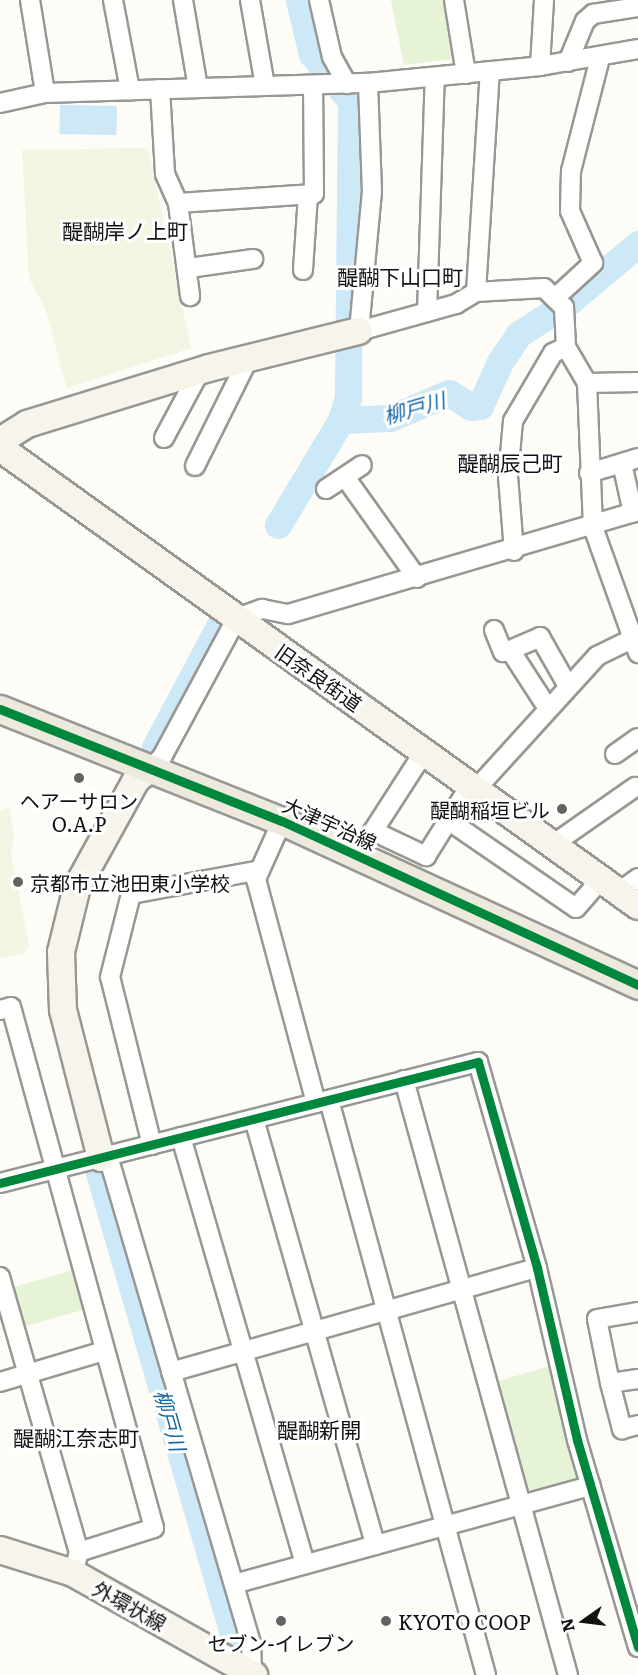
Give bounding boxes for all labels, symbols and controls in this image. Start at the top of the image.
district label: 醍醐岸ノ上町 [62,217,188,243]
district label: 醍醐下山口町 [337,263,463,289]
water label: 柳戸川 [380,386,448,428]
district label: 醍醐辰己町 [458,449,562,475]
street label: 旧奈良街道 [271,638,367,716]
marker: ヘアーサロン O.A.P [72,771,86,785]
place label: ヘアーサロン O.A.P [20,788,138,835]
street label: 大津宇治線 [279,792,381,854]
place label: 醍醐稲垣ビル [430,797,550,821]
marker: 醍醐稲垣ビル [555,802,569,816]
place label: 京都市立池田東小学校 [30,870,230,894]
marker: 京都市立池田東小学校 [11,875,25,889]
water label: 柳戸川 [150,1386,192,1454]
district label: 醍醐新開 [277,1416,361,1442]
district label: 醍醐江奈志町 [13,1424,139,1450]
street label: 外環状線 [89,1575,171,1635]
north arrow [554,1591,614,1651]
place label: KYOTO COOP [398,1609,531,1633]
marker: セブン-イレブン [274,1614,288,1628]
marker: KYOTO COOP [379,1614,393,1628]
text: N [553,1616,580,1635]
place label: セブン-イレブン [207,1630,355,1654]

